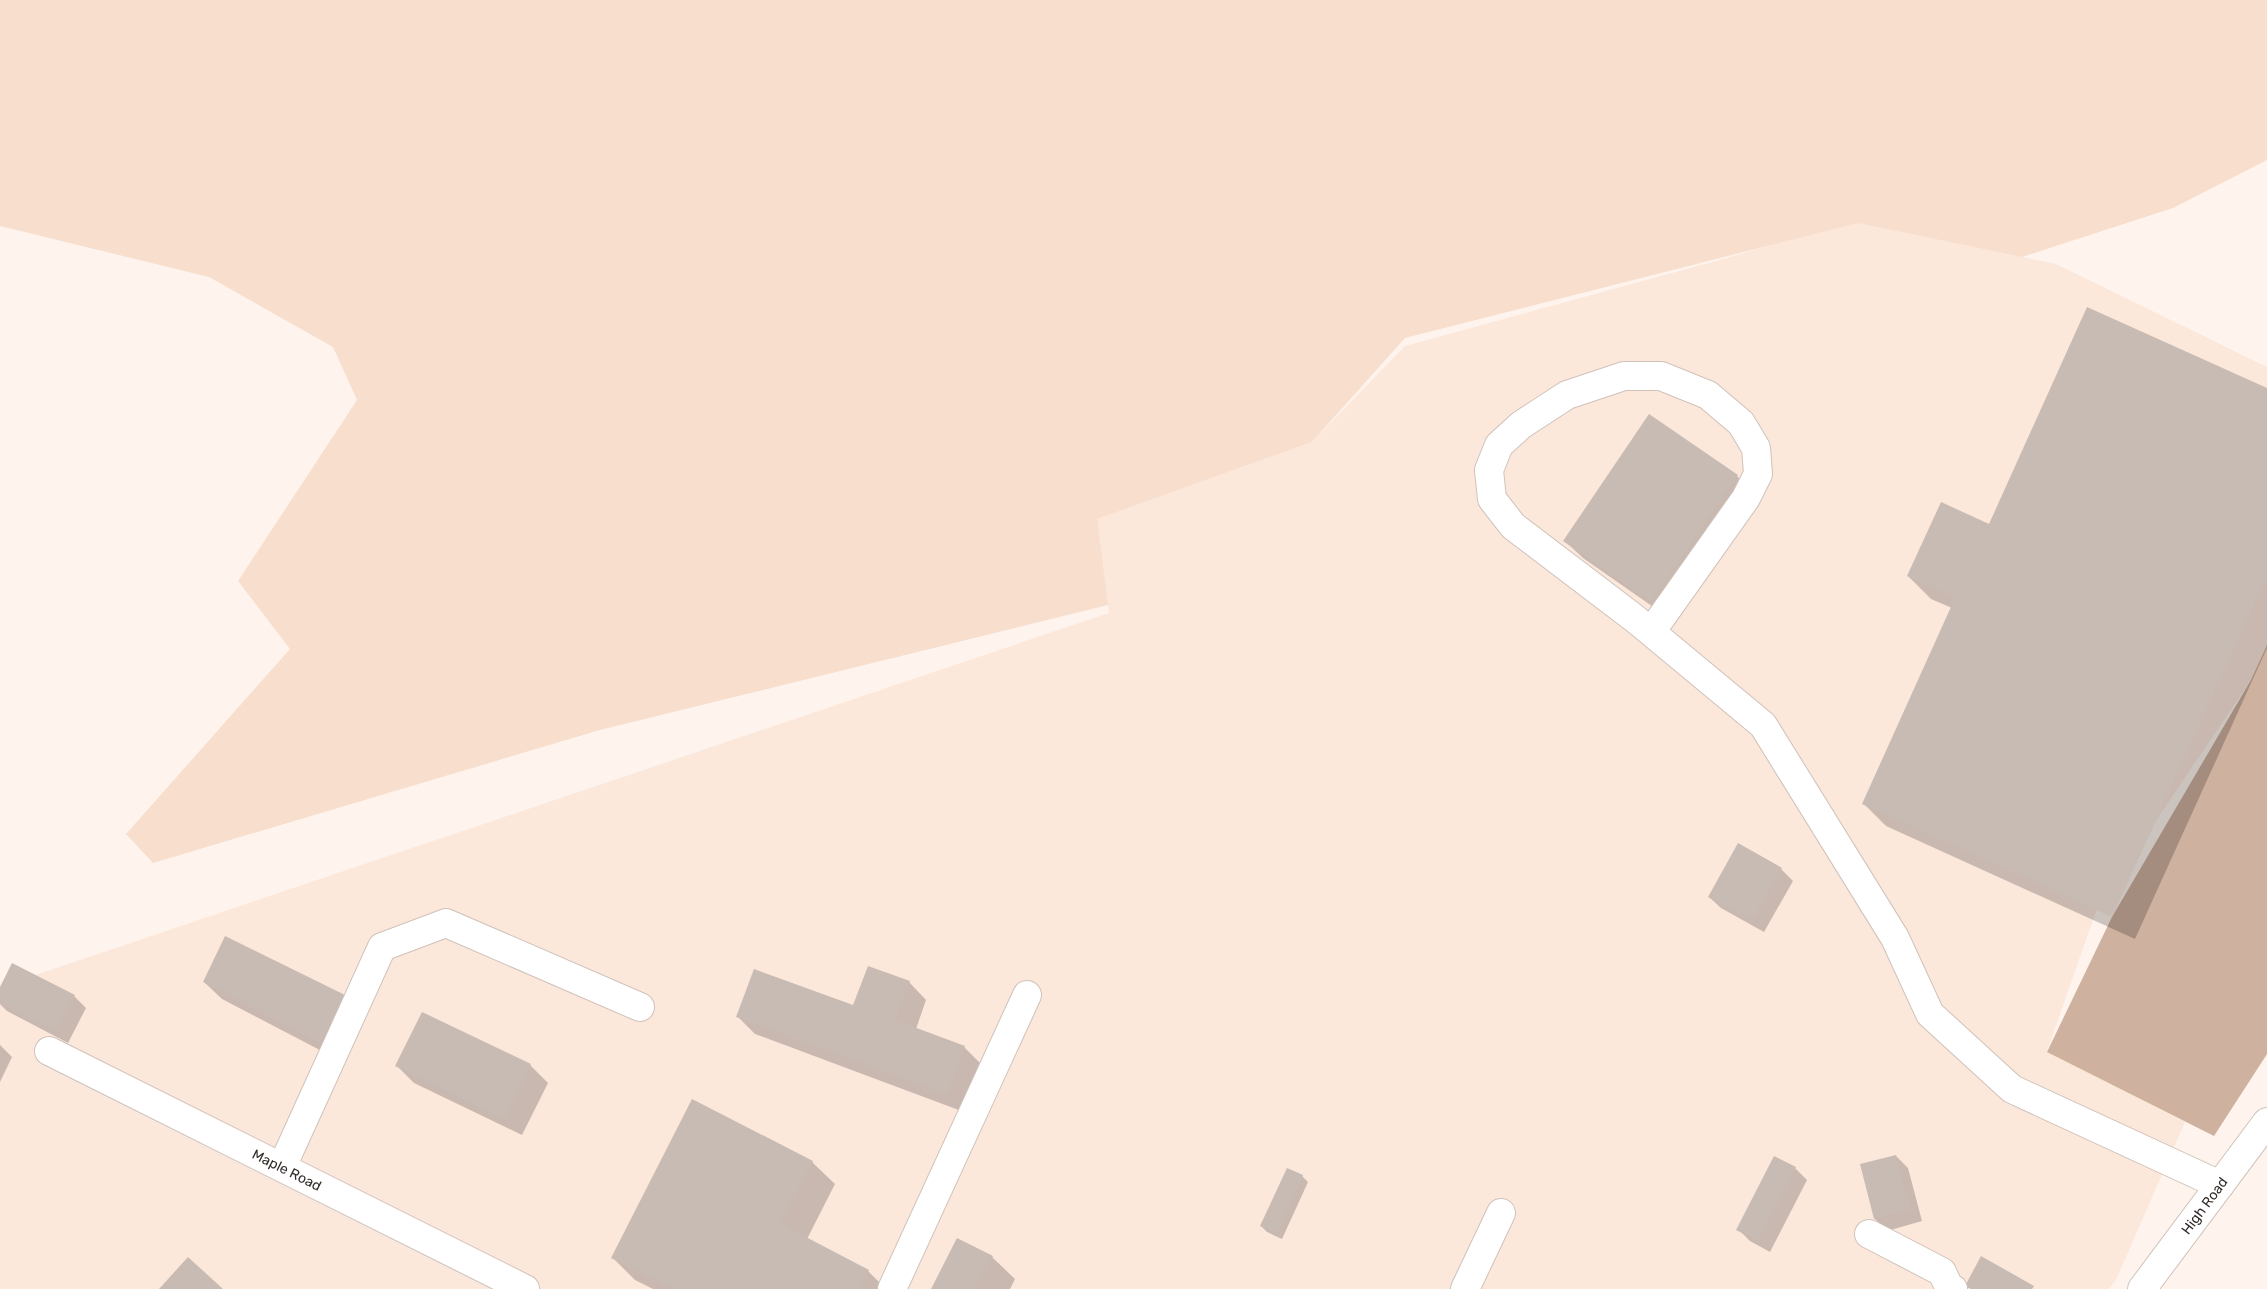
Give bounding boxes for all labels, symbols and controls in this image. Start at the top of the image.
street label: Maple Road [249,1146,324,1195]
street label: High Road [2178,1174,2232,1238]

